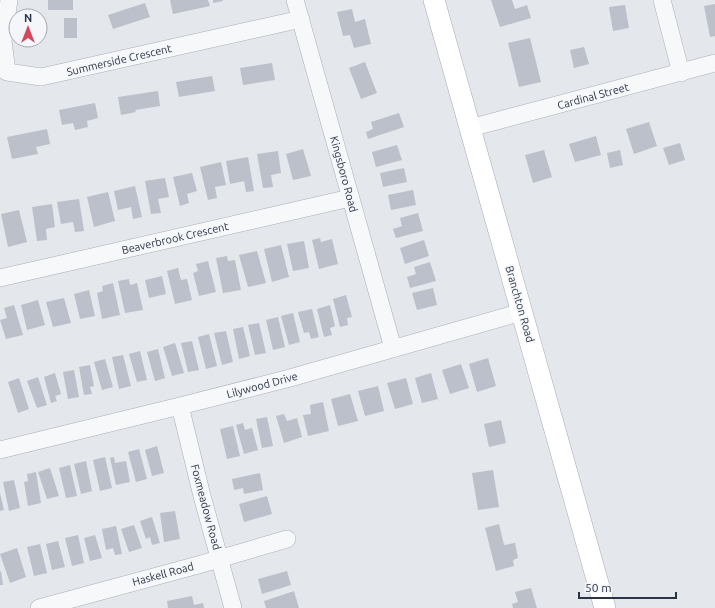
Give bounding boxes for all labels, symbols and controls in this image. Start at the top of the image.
north arrow [8,8,48,48]
text: N [24,12,32,24]
street label: Summerside Crescent [65,42,173,78]
street label: Cardinal Street [556,80,631,111]
street label: Kingsboro Road [328,135,360,213]
street label: Beaverbrook Crescent [120,220,230,256]
street label: Branchton Road [503,264,537,344]
street label: Lilywood Drive [225,370,299,400]
street label: Foxmeadow Road [189,463,223,551]
street label: Haskell Road [131,560,195,588]
scale bar [579,574,676,600]
text: 50 m [585,581,612,594]

